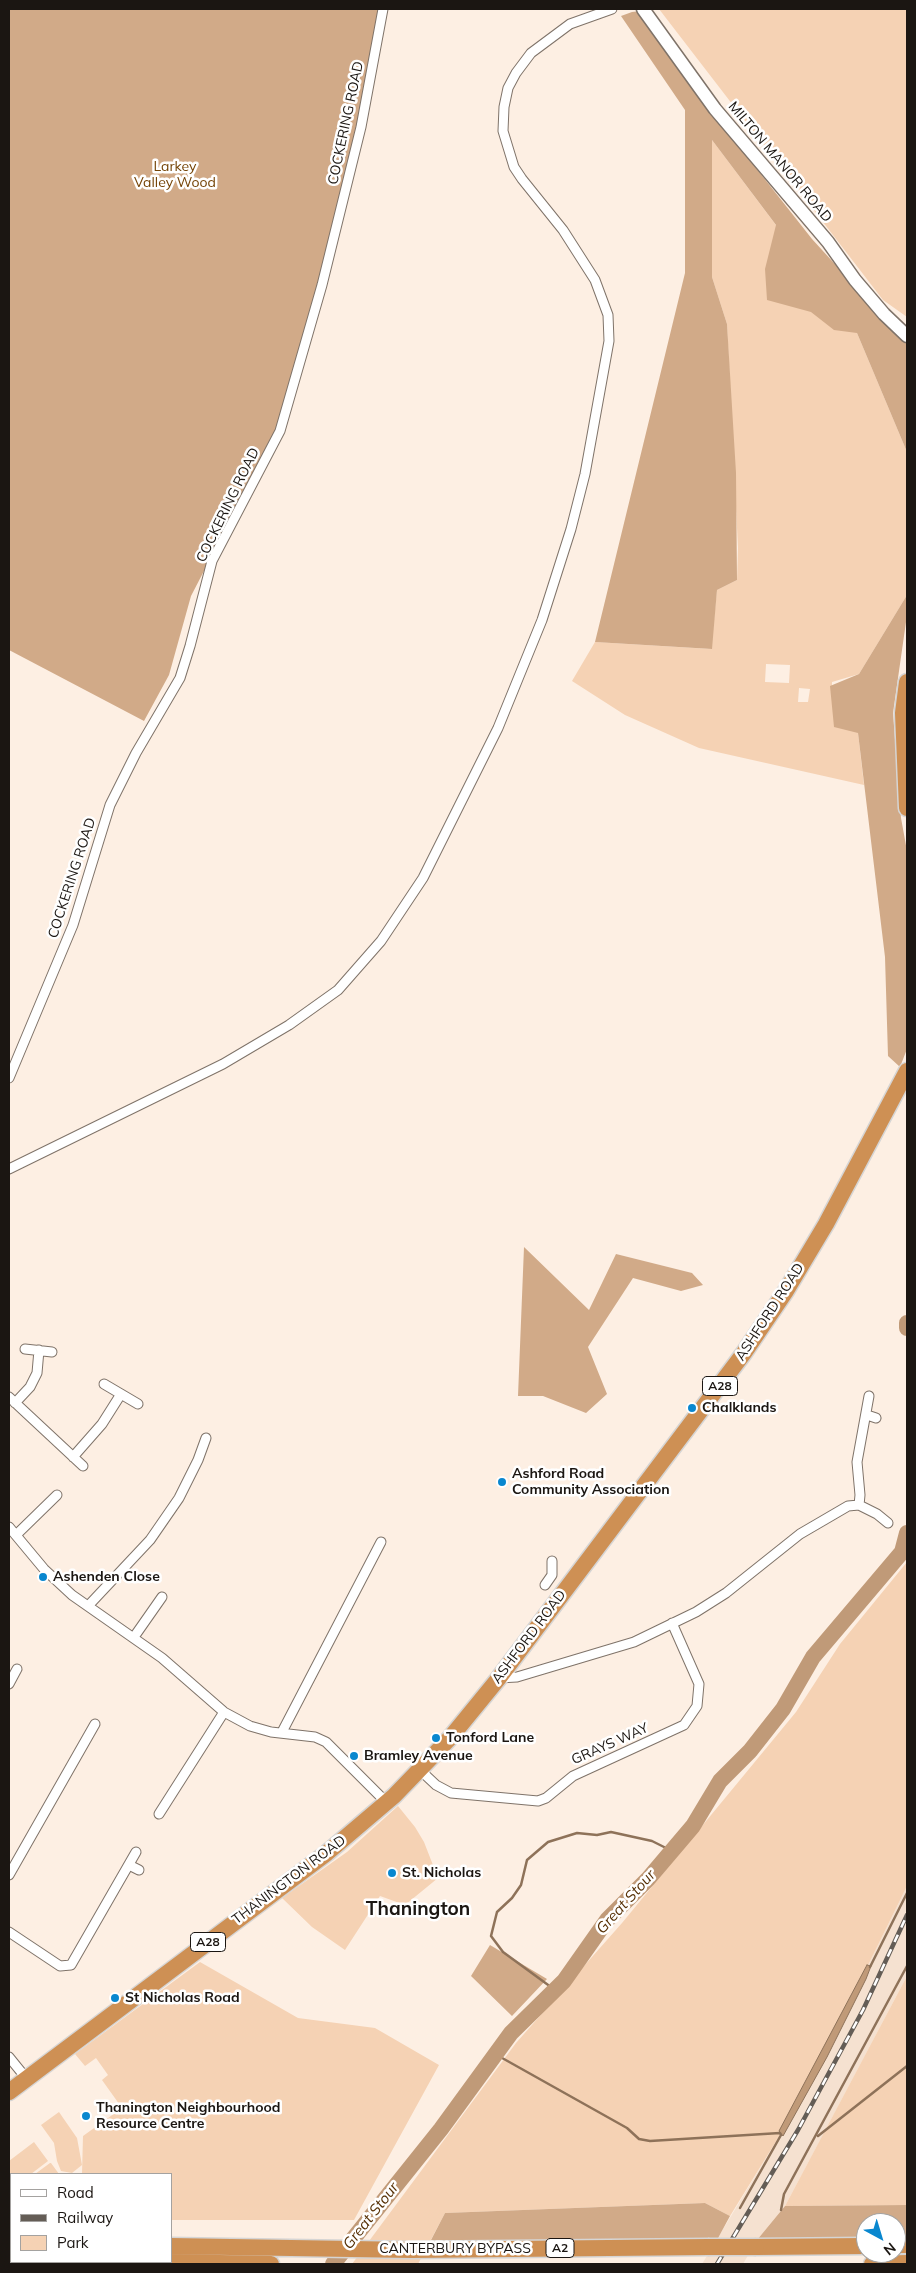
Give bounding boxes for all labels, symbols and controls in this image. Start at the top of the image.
street label: COCKERING ROAD [325,60,367,186]
street label: MILTON MANOR ROAD [725,98,835,226]
park label: Larkey Valley Wood [134,159,216,192]
street label: COCKERING ROAD [193,445,263,565]
street label: COCKERING ROAD [45,816,99,940]
street label: ASHFORD ROAD [732,1260,808,1364]
road number: A28 [702,1376,738,1395]
place label: Chalklands [702,1400,777,1416]
marker: Chalklands [686,1402,698,1414]
place label: Ashford Road Community Association [512,1466,670,1498]
marker: Ashford Road Community Association [496,1476,508,1488]
place label: Ashenden Close [53,1569,160,1585]
marker: Ashenden Close [37,1571,49,1583]
street label: ASHFORD ROAD [488,1587,570,1687]
street label: GRAYS WAY [569,1720,651,1768]
place label: Tonford Lane [446,1730,534,1746]
marker: Tonford Lane [430,1732,442,1744]
place label: Bramley Avenue [364,1748,473,1764]
marker: Bramley Avenue [348,1750,360,1762]
street label: THANINGTON ROAD [229,1832,349,1928]
place label: St. Nicholas [402,1865,481,1881]
water label: Great Stour [593,1866,659,1938]
marker: St. Nicholas [386,1867,398,1879]
district label: Thanington [366,1898,470,1920]
road number: A28 [190,1932,226,1951]
place label: St Nicholas Road [125,1990,240,2006]
marker: St Nicholas Road [109,1992,121,2004]
place label: Thanington Neighbourhood Resource Centre [96,2100,280,2132]
marker: Thanington Neighbourhood Resource Centre [80,2110,92,2122]
legend [10,2173,172,2263]
water label: Great Stour [339,2179,403,2253]
text: Road [57,2183,94,2202]
text: Railway [57,2208,113,2227]
north arrow [856,2213,906,2263]
text: Park [57,2233,89,2252]
road number: A2 [546,2238,574,2258]
text: N [880,2239,900,2259]
street label: CANTERBURY BYPASS [379,2241,531,2257]

